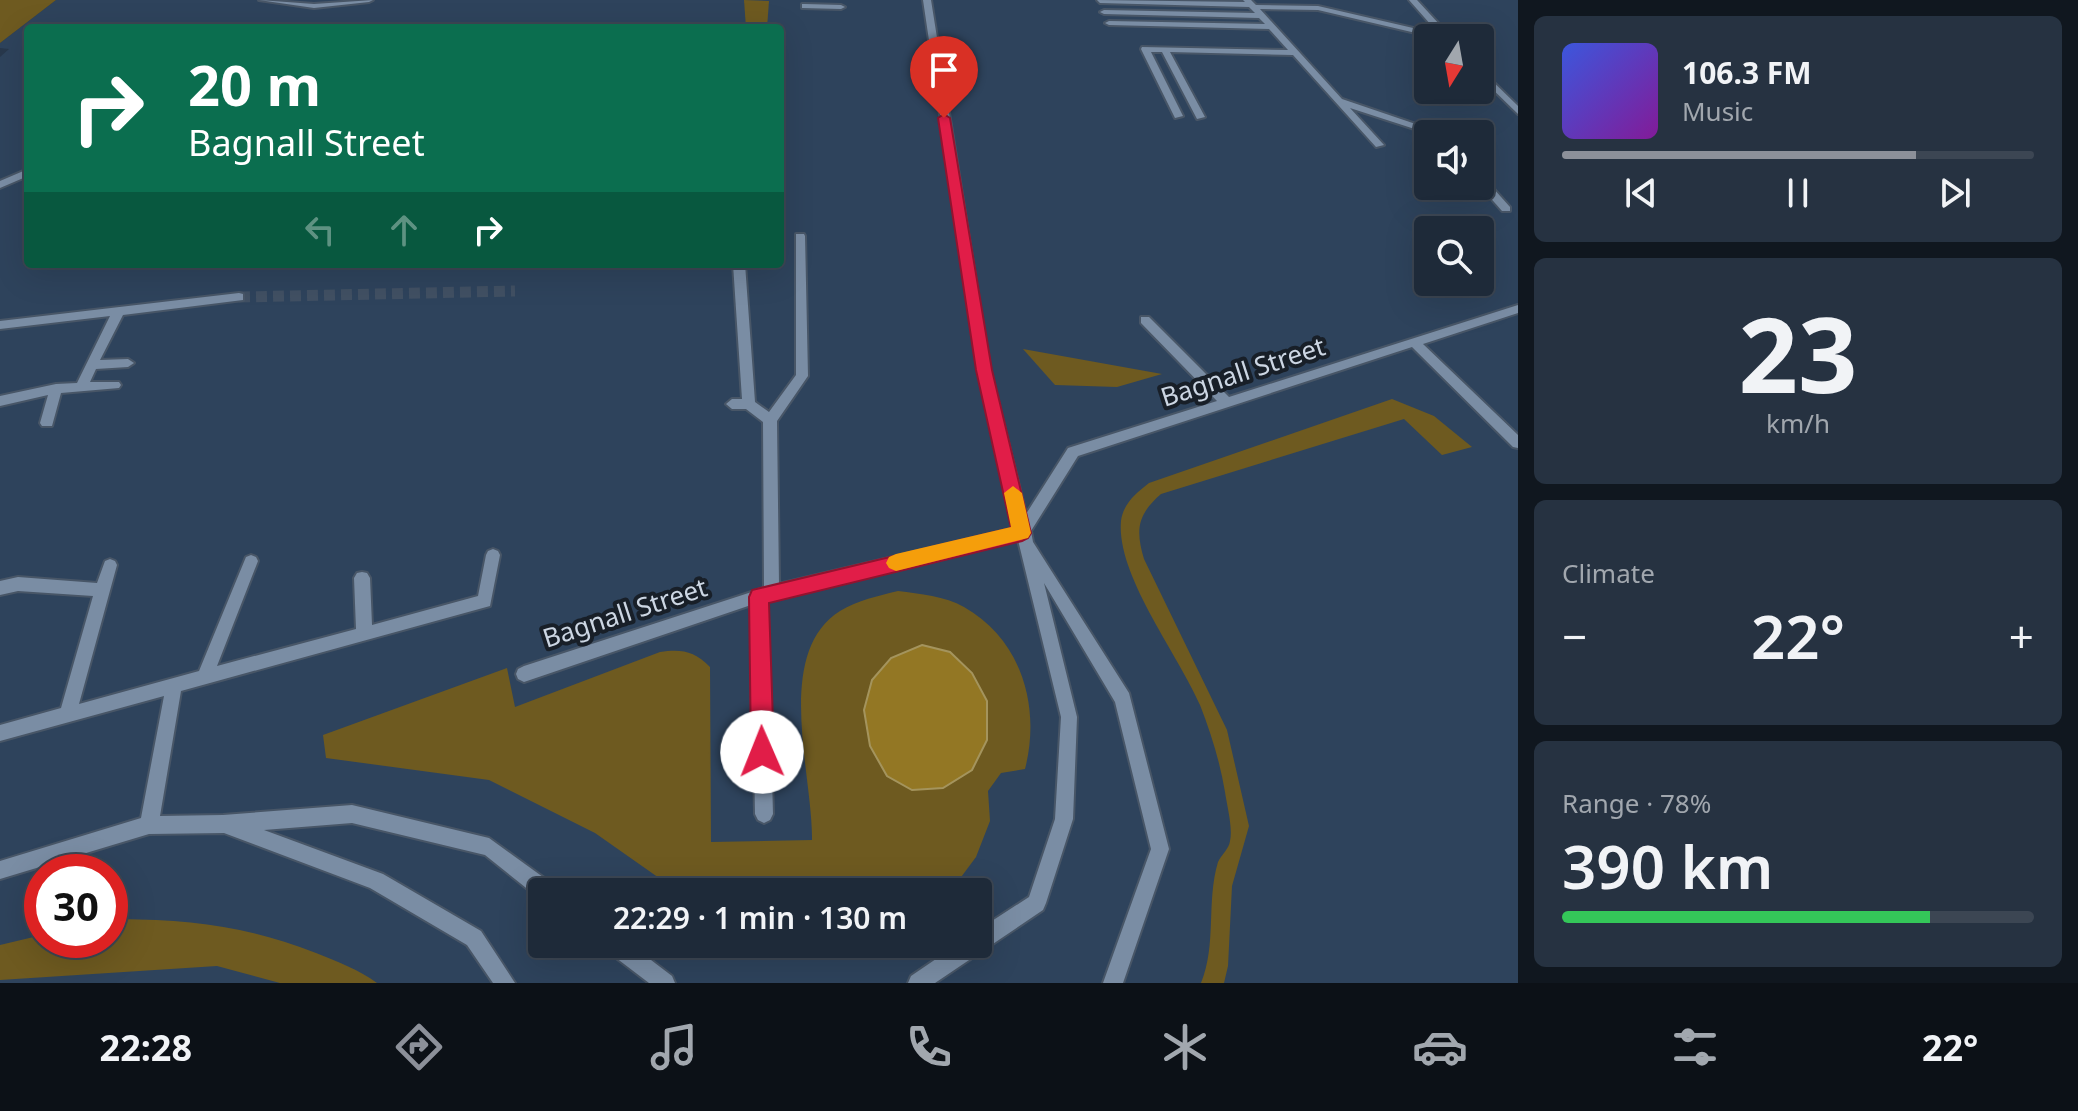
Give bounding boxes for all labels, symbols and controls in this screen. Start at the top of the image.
north arrow [1414,24,1494,104]
map controls [1414,24,1494,296]
pin [910,36,978,118]
text: 20 m [188,46,321,122]
icon: arrive [922,48,966,92]
text: 106.3 FM [1682,52,1812,93]
icon: right [56,56,160,160]
text: Music [1682,93,1753,129]
text: Bagnall Street [188,118,425,167]
button: sound [1414,120,1494,200]
icon: previous [1619,171,1663,215]
icon: pause [1776,171,1820,215]
icon: next [1933,171,1977,215]
icon: left [298,208,342,252]
icon: ahead [382,208,426,252]
icon: right [466,208,510,252]
button: search [1414,216,1494,296]
text: 23 [1739,282,1857,423]
street label: Bagnall Street [1156,328,1330,415]
text: km/h [1766,405,1830,441]
text: Climate [1562,555,1655,591]
street label: Bagnall Street [538,569,712,656]
text: 22° [1751,595,1845,677]
text: − [1562,606,1587,666]
text: + [2009,606,2034,666]
position arrow [720,710,804,794]
text: Range · 78% [1562,785,1711,821]
text: 390 km [1562,825,1773,907]
speed limit sign: 30 [24,854,128,958]
text: 22:29 · 1 min · 130 m [613,897,907,938]
icon: directions [391,1019,447,1075]
icon: music [646,1019,702,1075]
icon: phone [901,1019,957,1075]
icon: climate [1157,1019,1213,1075]
icon: car [1412,1019,1468,1075]
icon: filters [1667,1019,1723,1075]
text: 22:28 [100,1023,192,1072]
text: 22° [1922,1023,1978,1072]

